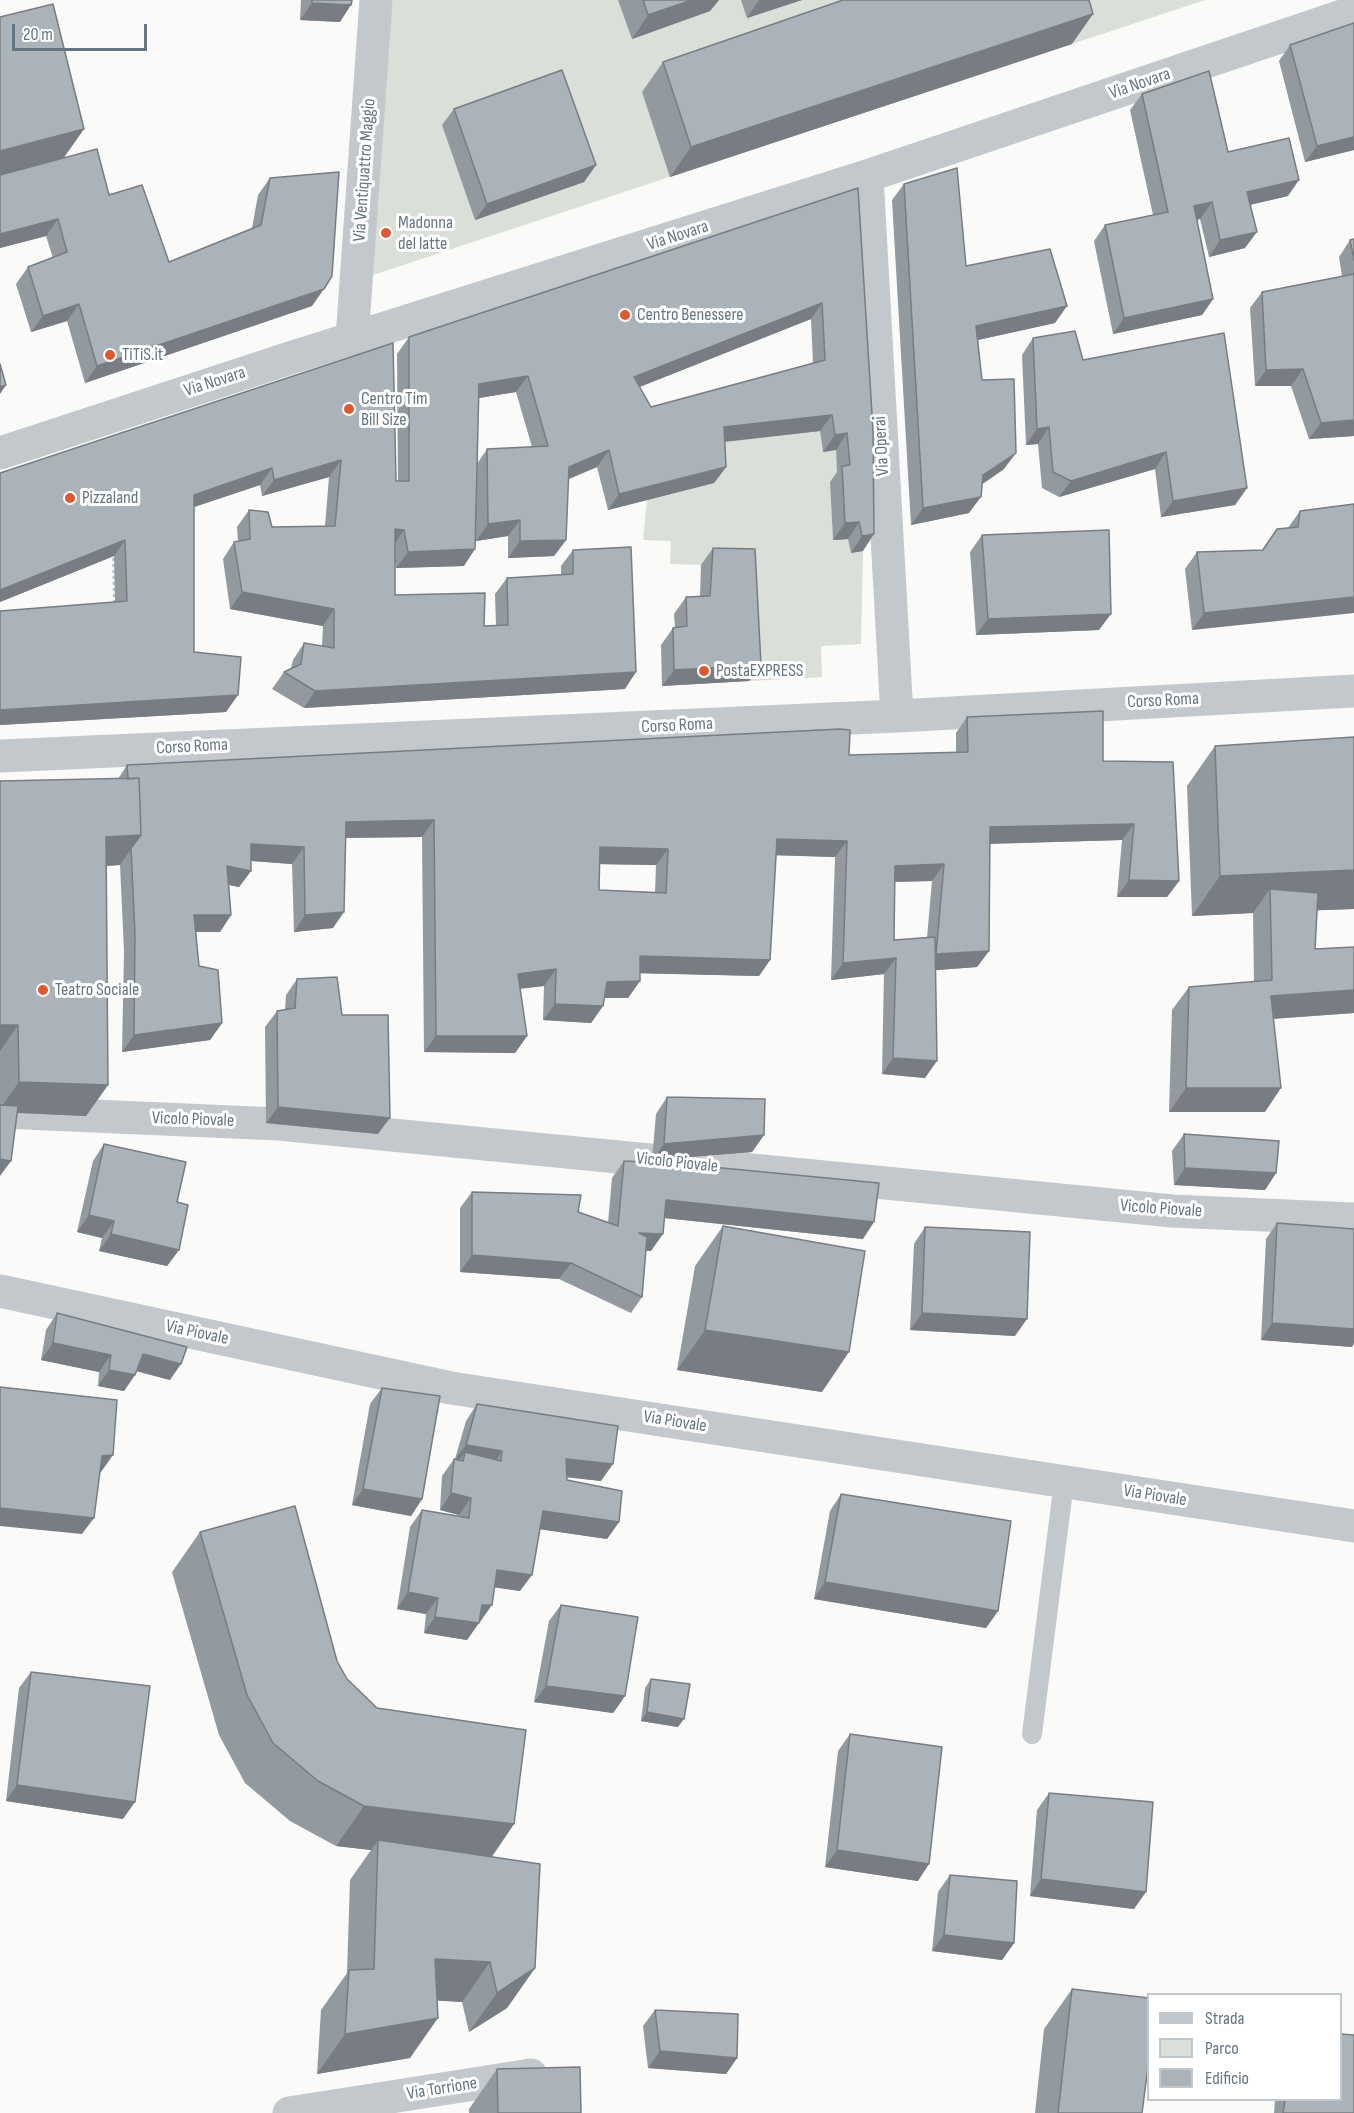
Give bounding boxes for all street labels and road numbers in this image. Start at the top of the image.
street label: Via Novara [1107,64,1173,104]
street label: Via Ventiquattro Maggio [349,98,381,242]
street label: Via Novara [645,216,711,256]
street label: Via Novara [182,362,248,402]
street label: Via Operai [870,415,894,477]
street label: Corso Roma [1127,688,1199,714]
street label: Corso Roma [641,713,713,739]
street label: Corso Roma [156,734,228,760]
street label: Vicolo Piovale [152,1108,234,1132]
street label: Vicolo Piovale [635,1148,719,1178]
street label: Vicolo Piovale [1119,1195,1203,1223]
street label: Via Piovale [164,1316,230,1350]
street label: Via Piovale [642,1406,708,1438]
street label: Via Piovale [1122,1480,1188,1512]
street label: Via Torrione [405,2073,479,2105]

